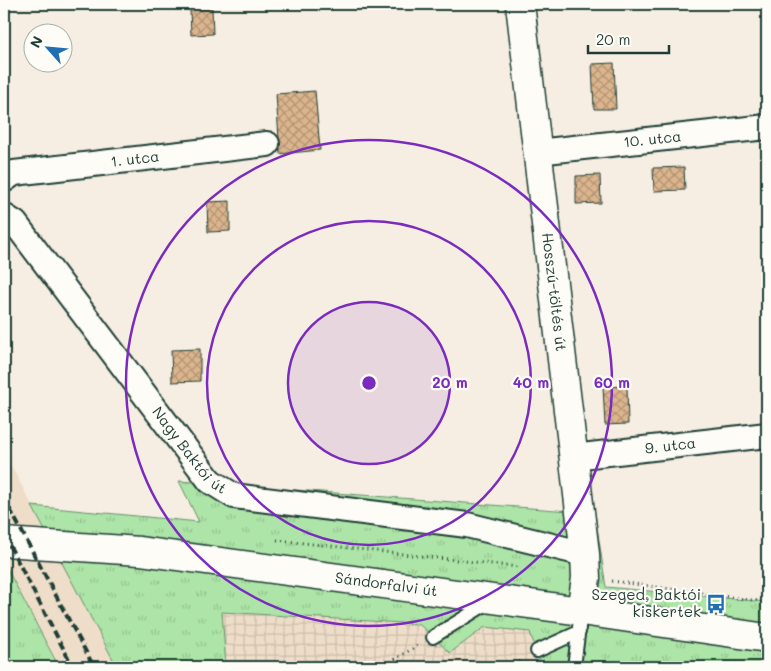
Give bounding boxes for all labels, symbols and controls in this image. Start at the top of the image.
north arrow [22,22,72,72]
scale bar [588,22,670,54]
text: 20 m [596,29,630,49]
text: N [25,33,47,51]
street label: 10. utca [622,125,682,152]
street label: 1. utca [109,145,160,171]
street label: Hosszú-töltés út [538,231,572,352]
text: 20 m [432,372,468,392]
text: 40 m [513,372,549,392]
text: 60 m [594,372,630,392]
centre of rings [360,374,378,392]
street label: Nagy Baktói út [148,402,231,498]
street label: 9. utca [644,432,697,458]
street label: Sándorfalvi út [334,567,439,600]
place label: Szeged, Baktói kiskertek [591,584,701,621]
bus stop icon: Szeged, Baktói kiskertek [705,593,727,615]

